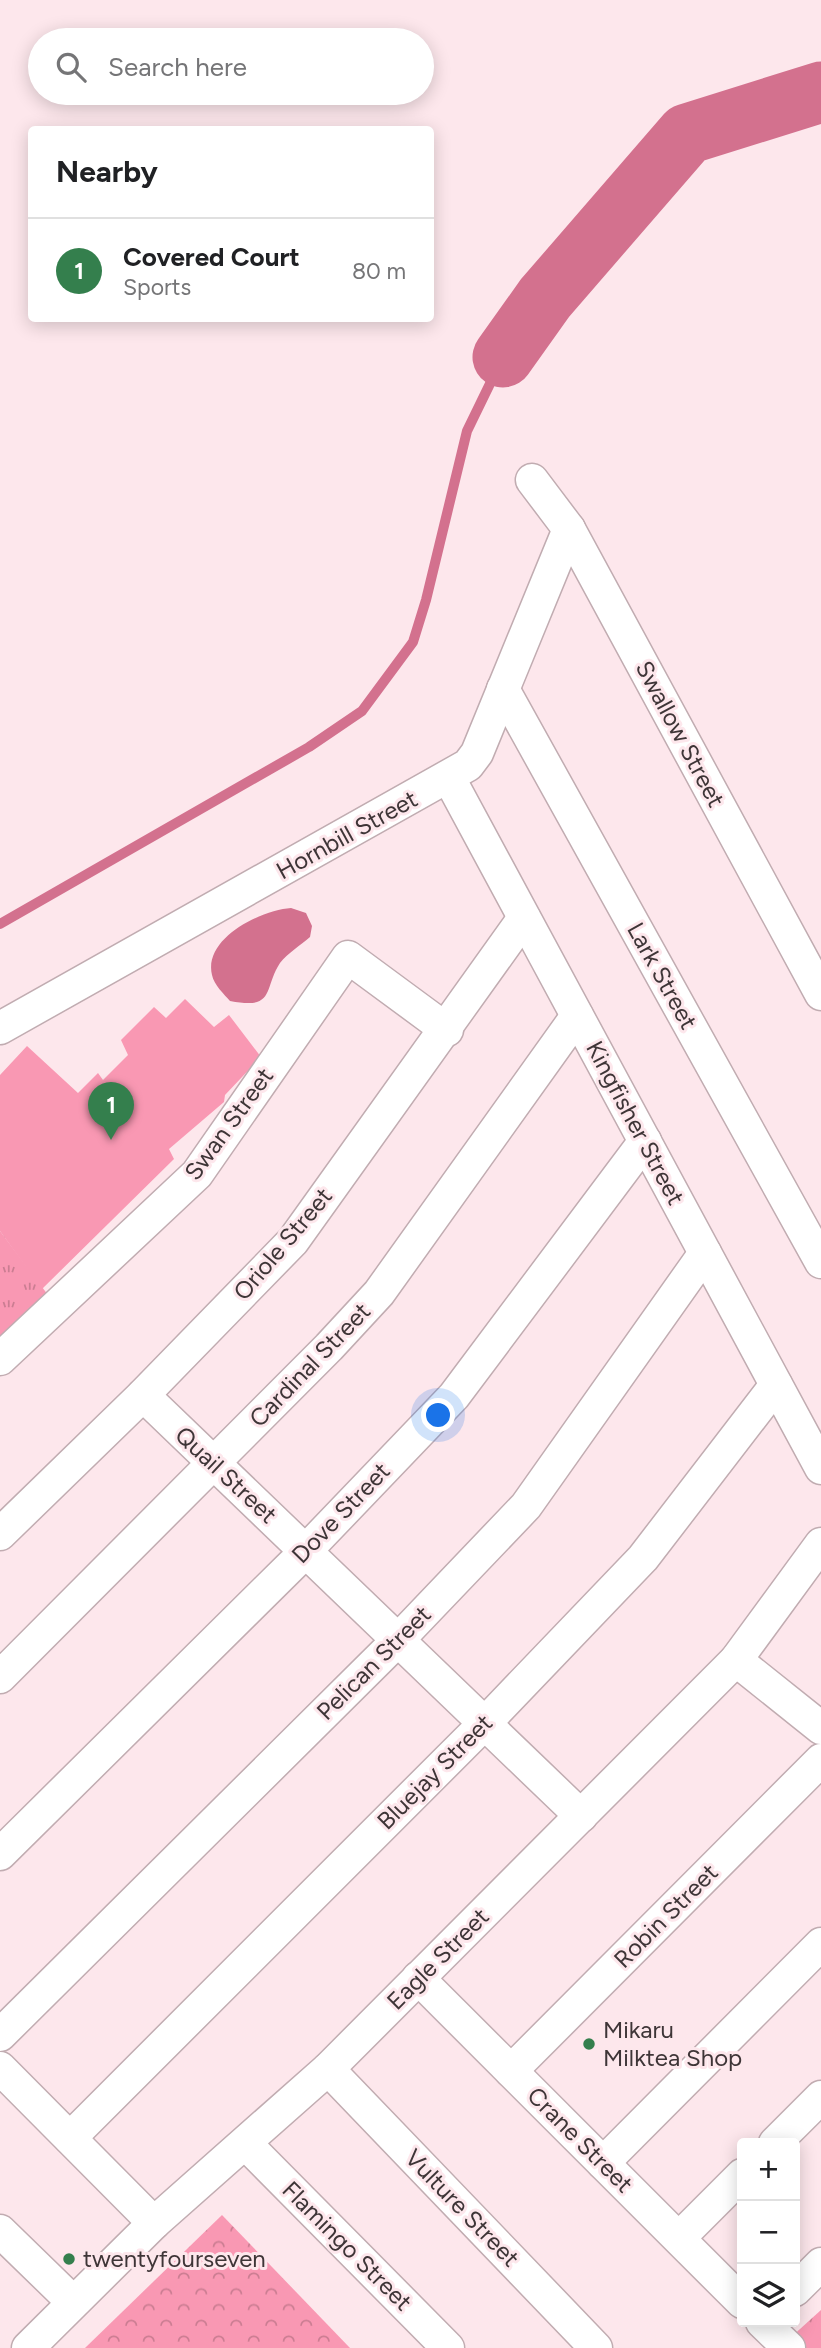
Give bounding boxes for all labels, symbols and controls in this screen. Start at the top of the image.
search box [28,28,434,105]
icon: search [52,48,90,86]
text: Search here [108,51,247,83]
text: Nearby [56,153,158,190]
text: Covered Court [123,241,300,273]
text: 1 [74,257,84,285]
text: 80 m [352,257,406,285]
text: Sports [123,273,191,301]
street label: Swallow Street [630,656,731,812]
street label: Hornbill Street [271,784,422,885]
street label: Lark Street [621,917,704,1034]
street label: Kingfisher Street [580,1036,691,1210]
street label: Swan Street [178,1062,279,1186]
pin: 1 [88,1082,134,1140]
street label: Oriole Street [227,1182,338,1306]
street label: Cardinal Street [243,1297,376,1433]
your location [421,1398,455,1432]
street label: Quail Street [170,1420,283,1529]
street label: Dove Street [286,1456,396,1569]
street label: Pelican Street [311,1600,437,1726]
street label: Bluejay Street [371,1708,498,1835]
street label: Robin Street [608,1858,724,1974]
street label: Eagle Street [381,1902,495,2016]
place label: Mikaru Milktea Shop [603,2015,742,2072]
marker: Mikaru Milktea Shop [581,2036,597,2052]
street label: Crane Street [522,2081,639,2198]
map controls [737,2138,800,2327]
button: + [737,2138,800,2201]
street label: Vulture Street [399,2143,526,2272]
street label: Flamingo Street [277,2175,418,2316]
button: − [737,2201,800,2264]
place label: twentyfourseven [83,2244,266,2273]
marker: twentyfourseven [61,2251,77,2267]
button: layers [737,2264,800,2327]

